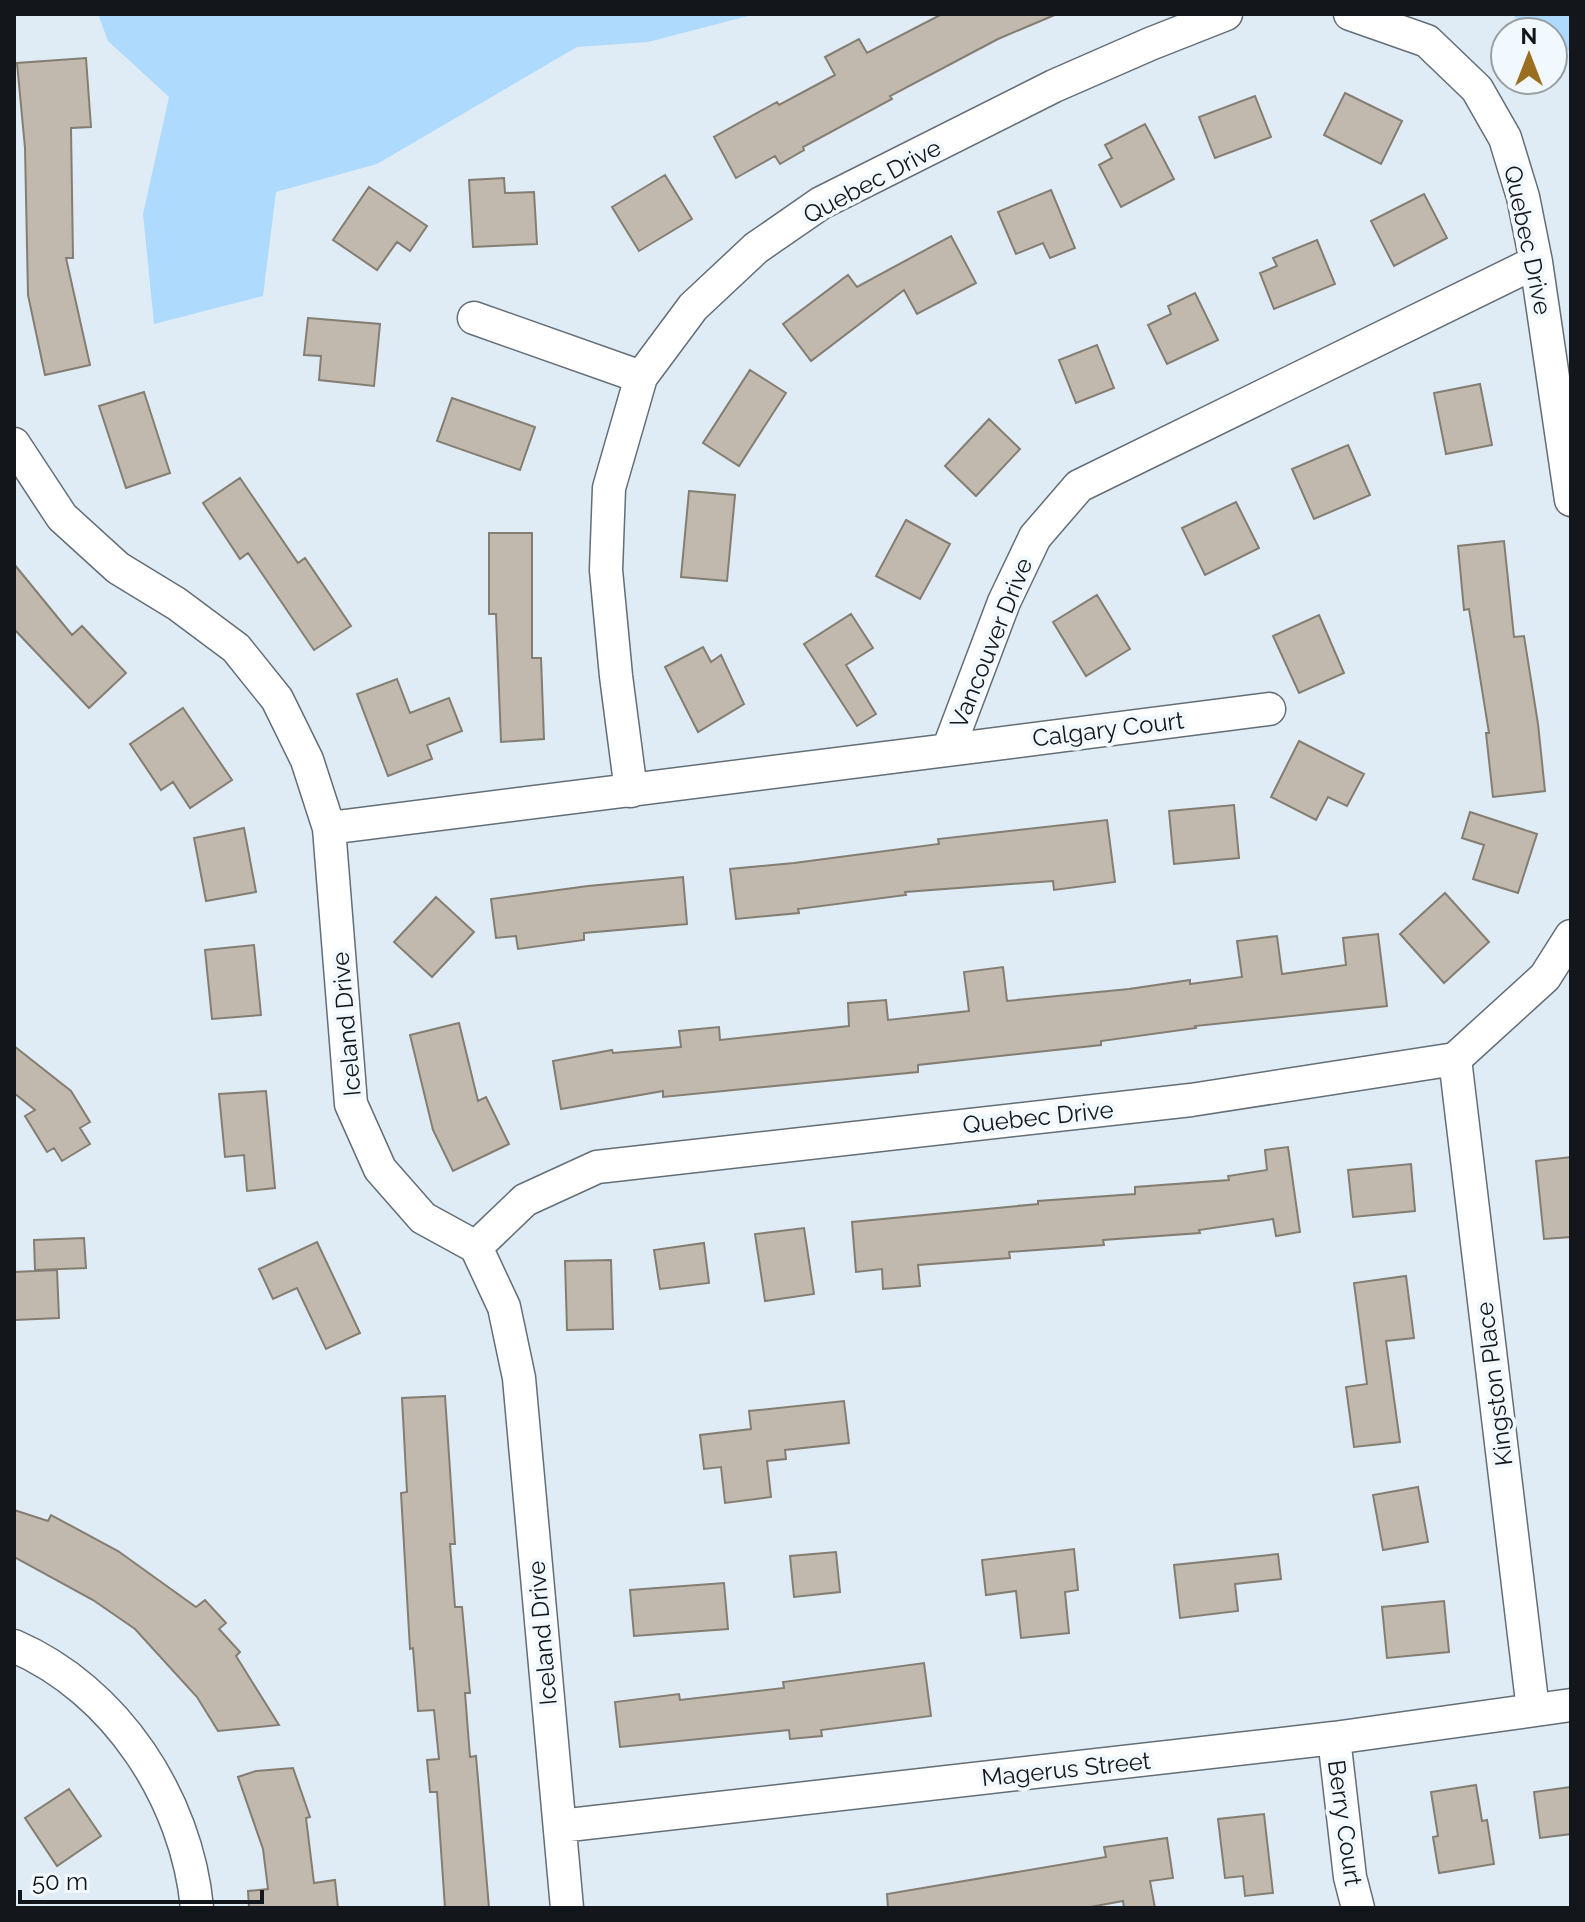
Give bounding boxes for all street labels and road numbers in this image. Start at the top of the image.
street label: Quebec Drive [798,133,946,229]
street label: Quebec Drive [1498,163,1558,317]
street label: Vancouver Drive [944,553,1038,733]
street label: Calgary Court [1031,705,1185,753]
street label: Iceland Drive [325,951,367,1097]
street label: Quebec Drive [961,1095,1115,1139]
street label: Kingston Place [1470,1300,1518,1468]
street label: Iceland Drive [521,1560,563,1706]
street label: Magerus Street [980,1746,1152,1792]
street label: Berry Court [1322,1758,1368,1888]

